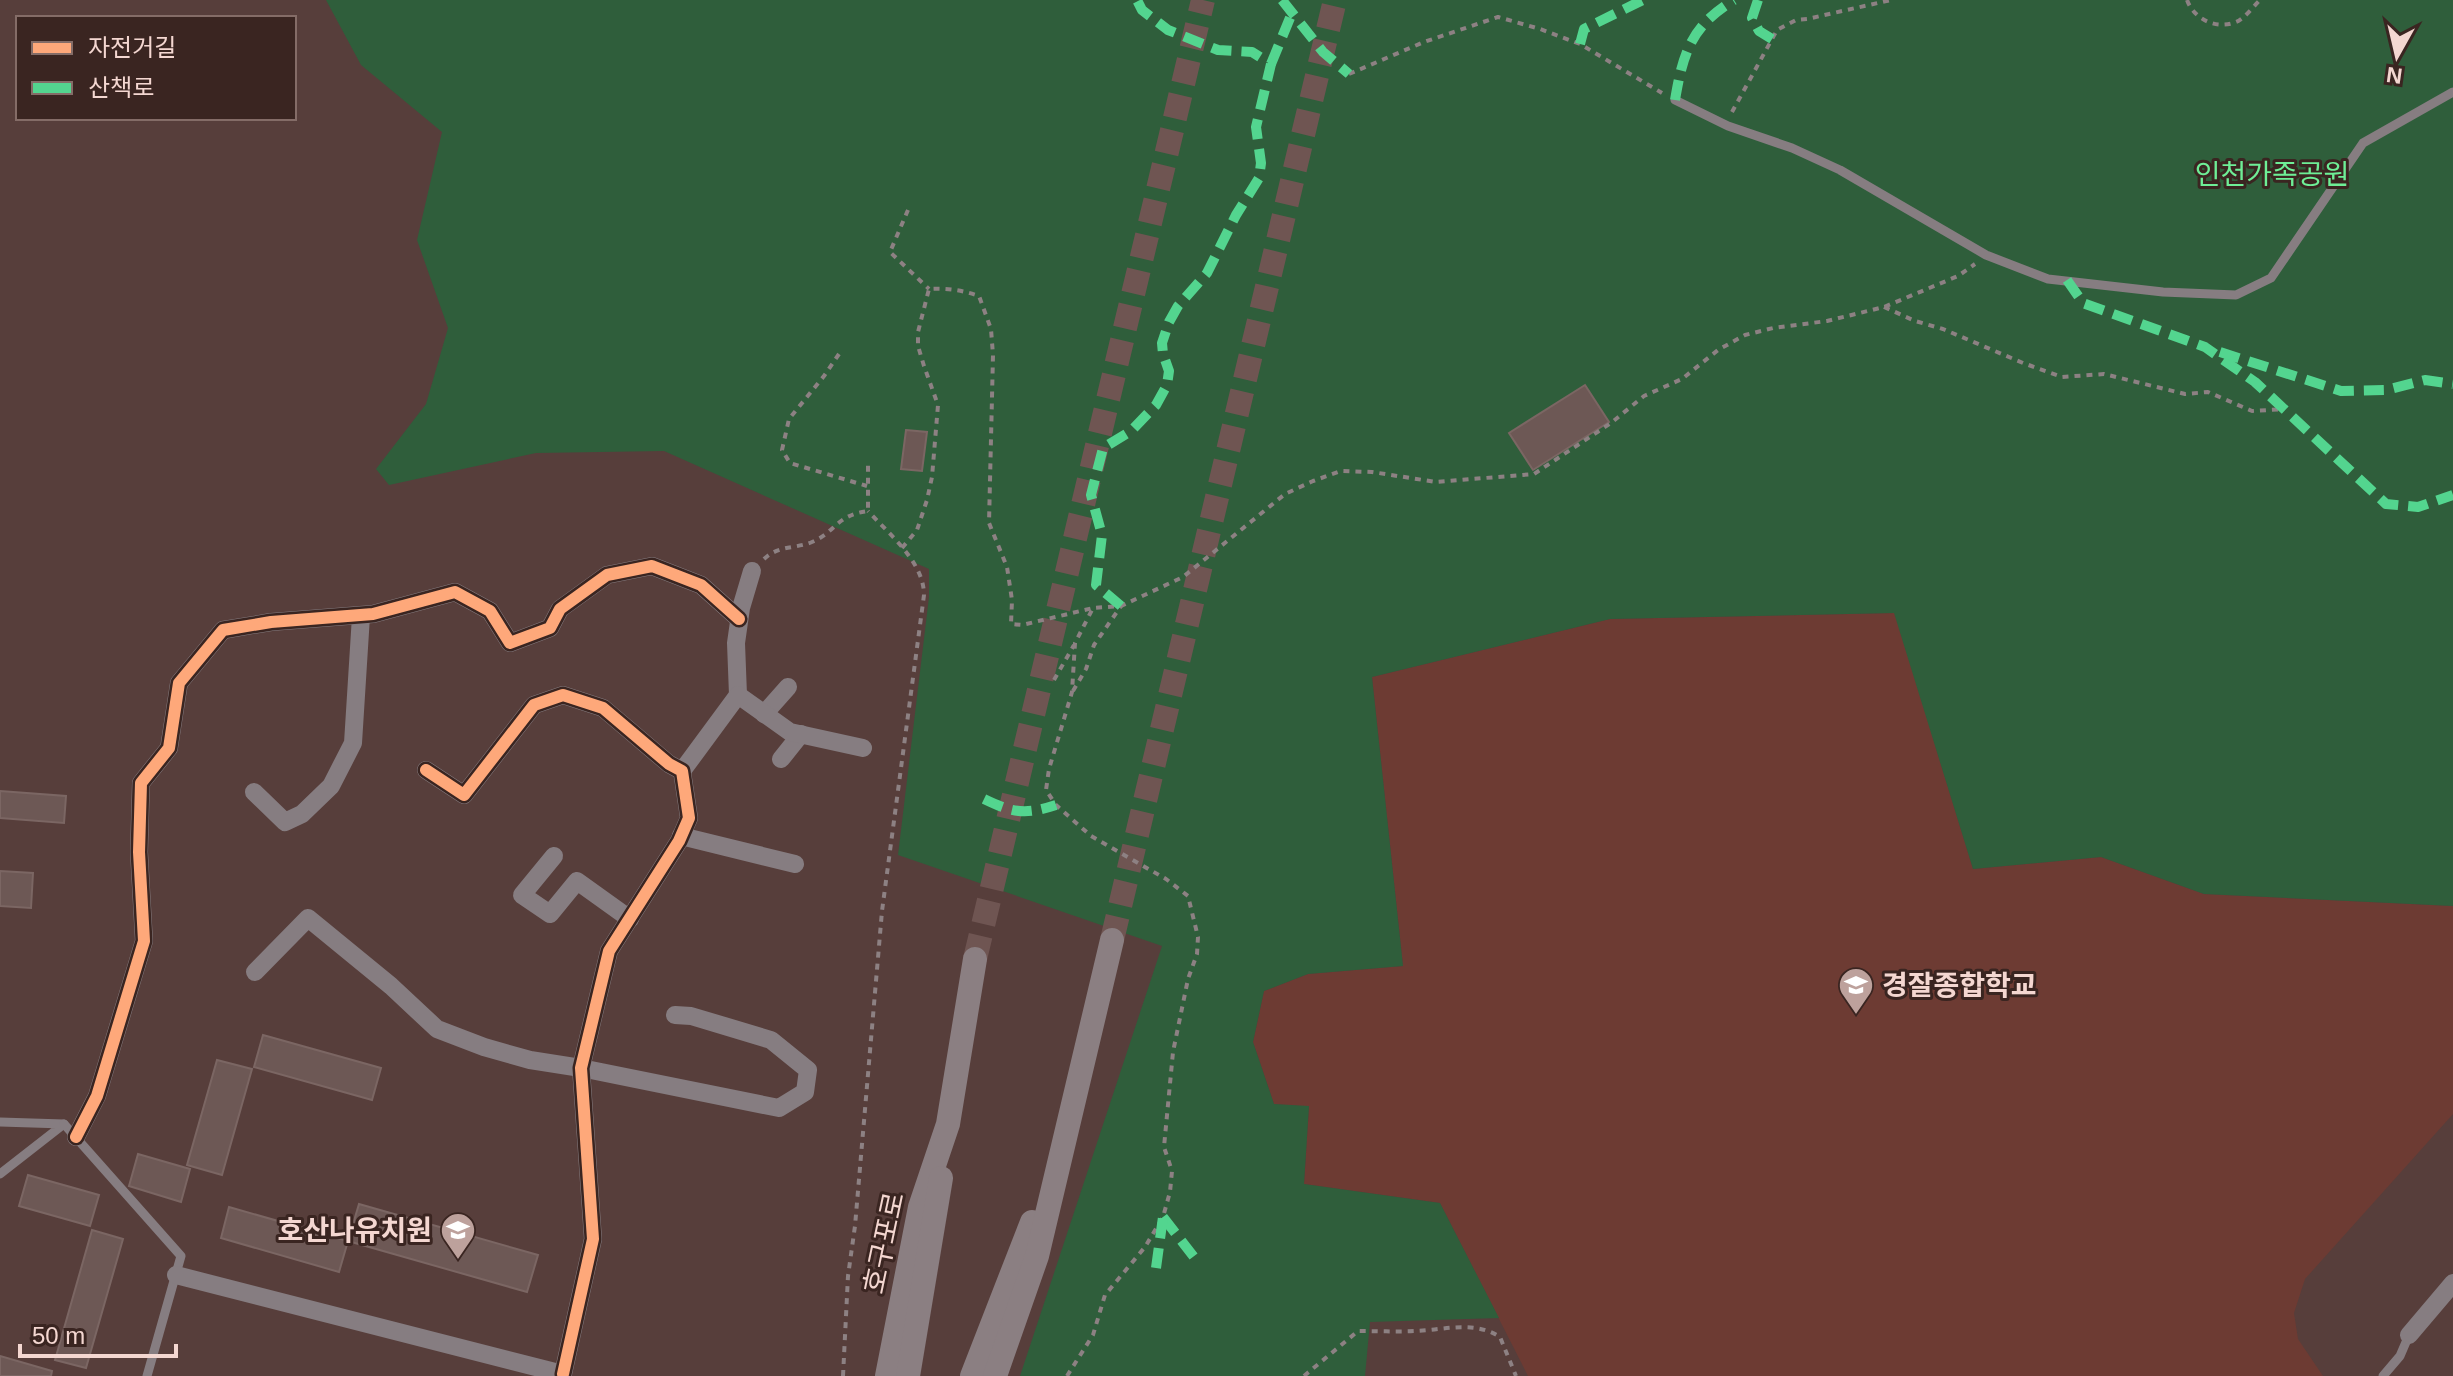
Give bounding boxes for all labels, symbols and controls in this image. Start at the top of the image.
legend [16,16,296,120]
north arrow [2357,16,2437,96]
text: 자전거길 [88,34,176,61]
text: N [2385,62,2404,89]
text: 산책로 [88,74,154,101]
park label: 인천가족공원 [2195,159,2349,190]
school or university icon: 경잘종합학교 [1837,966,1875,1016]
place label: 경잘종합학교 [1882,970,2037,1001]
street label: 호구포로 [858,1189,910,1297]
school or university icon: 호산나유치원 [439,1211,477,1261]
place label: 호산나유치원 [277,1215,432,1246]
scale bar [20,1308,176,1358]
text: 50 m [32,1322,85,1349]

